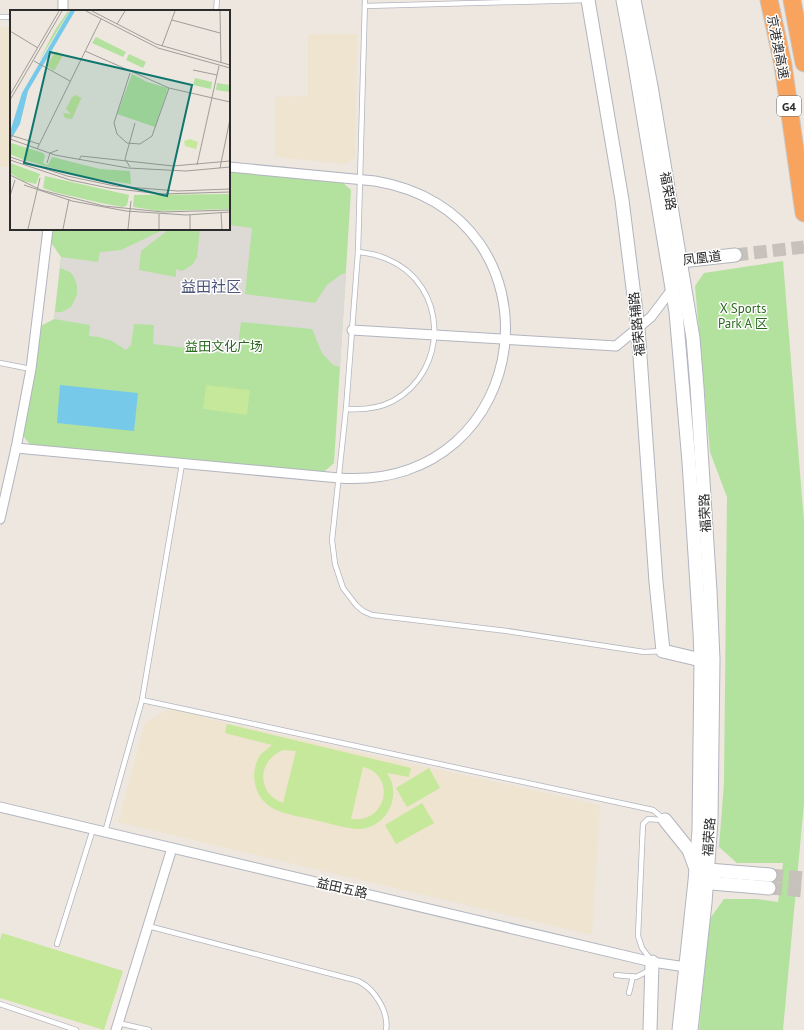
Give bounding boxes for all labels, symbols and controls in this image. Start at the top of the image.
inset map [10,10,230,230]
street label: 京港澳高速 [763,13,793,81]
road number: G4 [777,96,801,116]
street label: 福荣路 [656,170,680,212]
street label: 凤凰道 [682,247,722,269]
district label: 益田社区 [181,277,241,296]
street label: 福荣路辅路 [625,291,649,357]
park label: X Sports Park A 区 [718,300,768,332]
park label: 益田文化广场 [185,338,263,355]
street label: 福荣路 [695,493,715,533]
street label: 福荣路 [699,817,719,857]
street label: 益田五路 [315,874,369,902]

